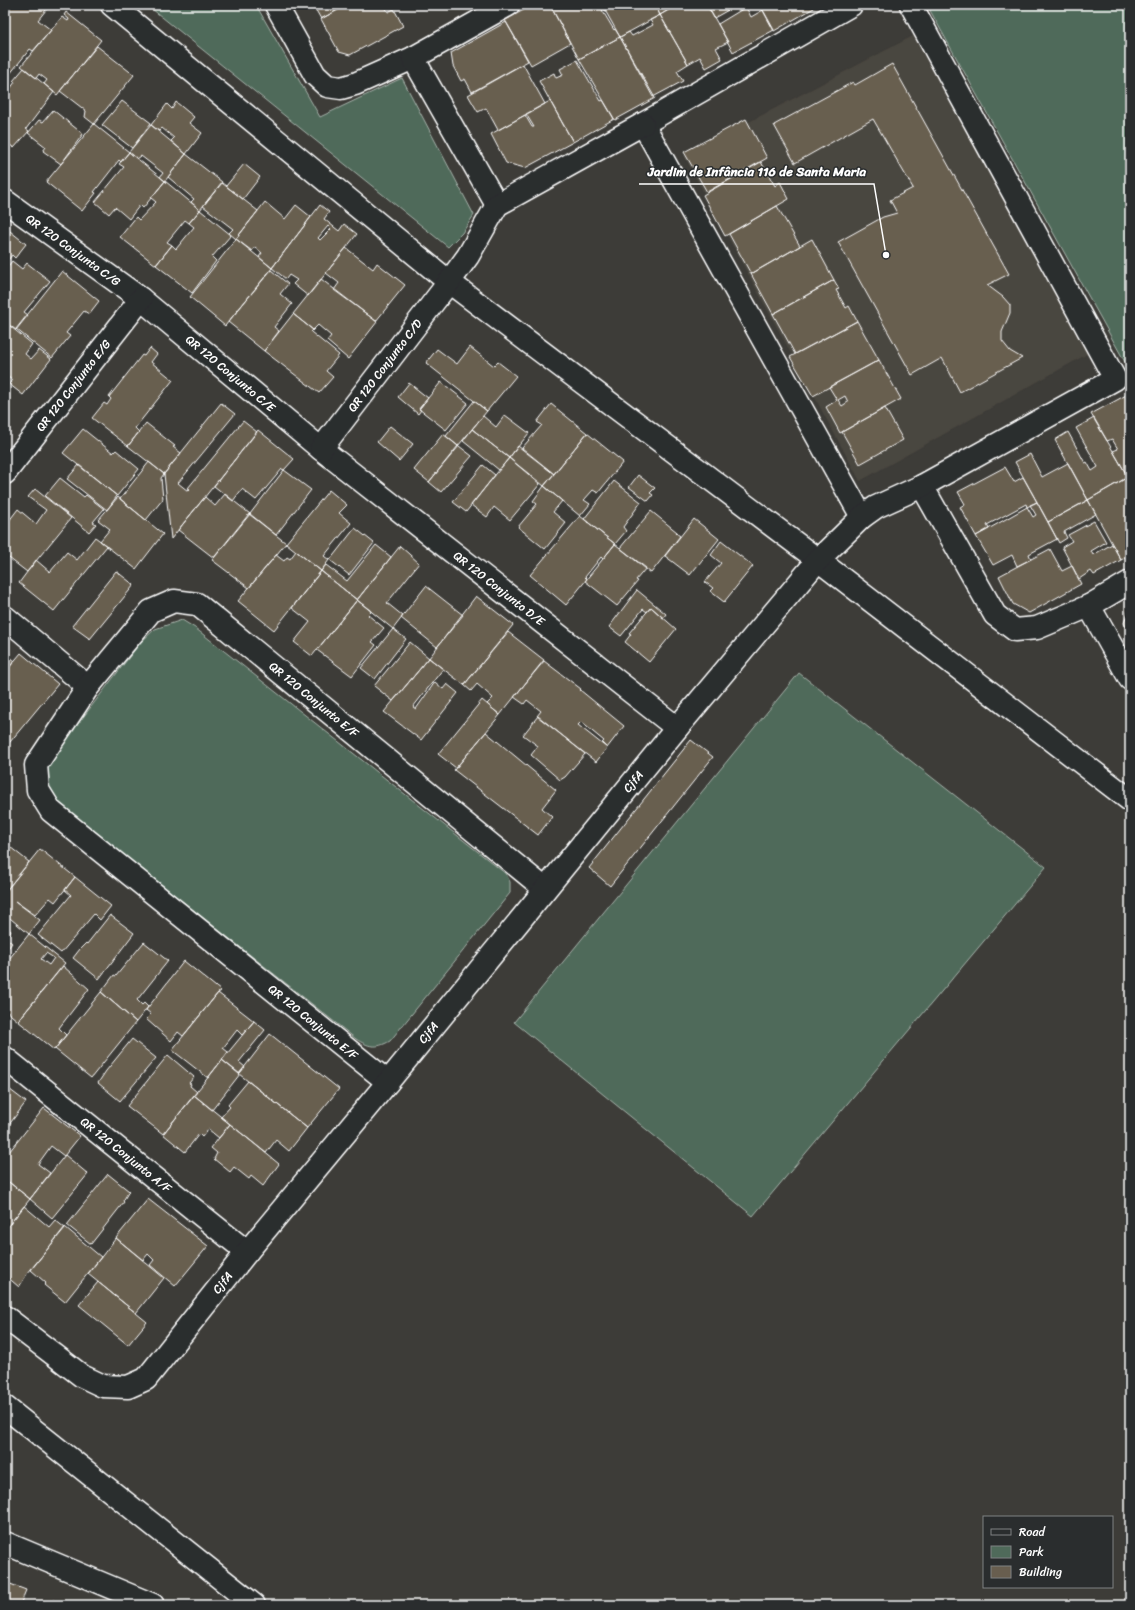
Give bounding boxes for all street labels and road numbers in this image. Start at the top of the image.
street label: QR 120 Conjunto C/G [21,208,126,292]
street label: QR 120 Conjunto C/D [342,314,428,417]
street label: QR 120 Conjunto C/E [180,329,282,419]
street label: QR 120 Conjunto E/G [30,334,117,436]
street label: QR 120 Conjunto D/E [448,545,551,632]
street label: QR 120 Conjunto E/F [264,656,364,744]
street label: CjfA [617,765,649,798]
street label: QR 120 Conjunto E/F [263,979,363,1066]
street label: CjfA [412,1016,445,1049]
street label: QR 120 Conjunto A/F [75,1111,177,1199]
street label: CjfA [207,1266,239,1299]

